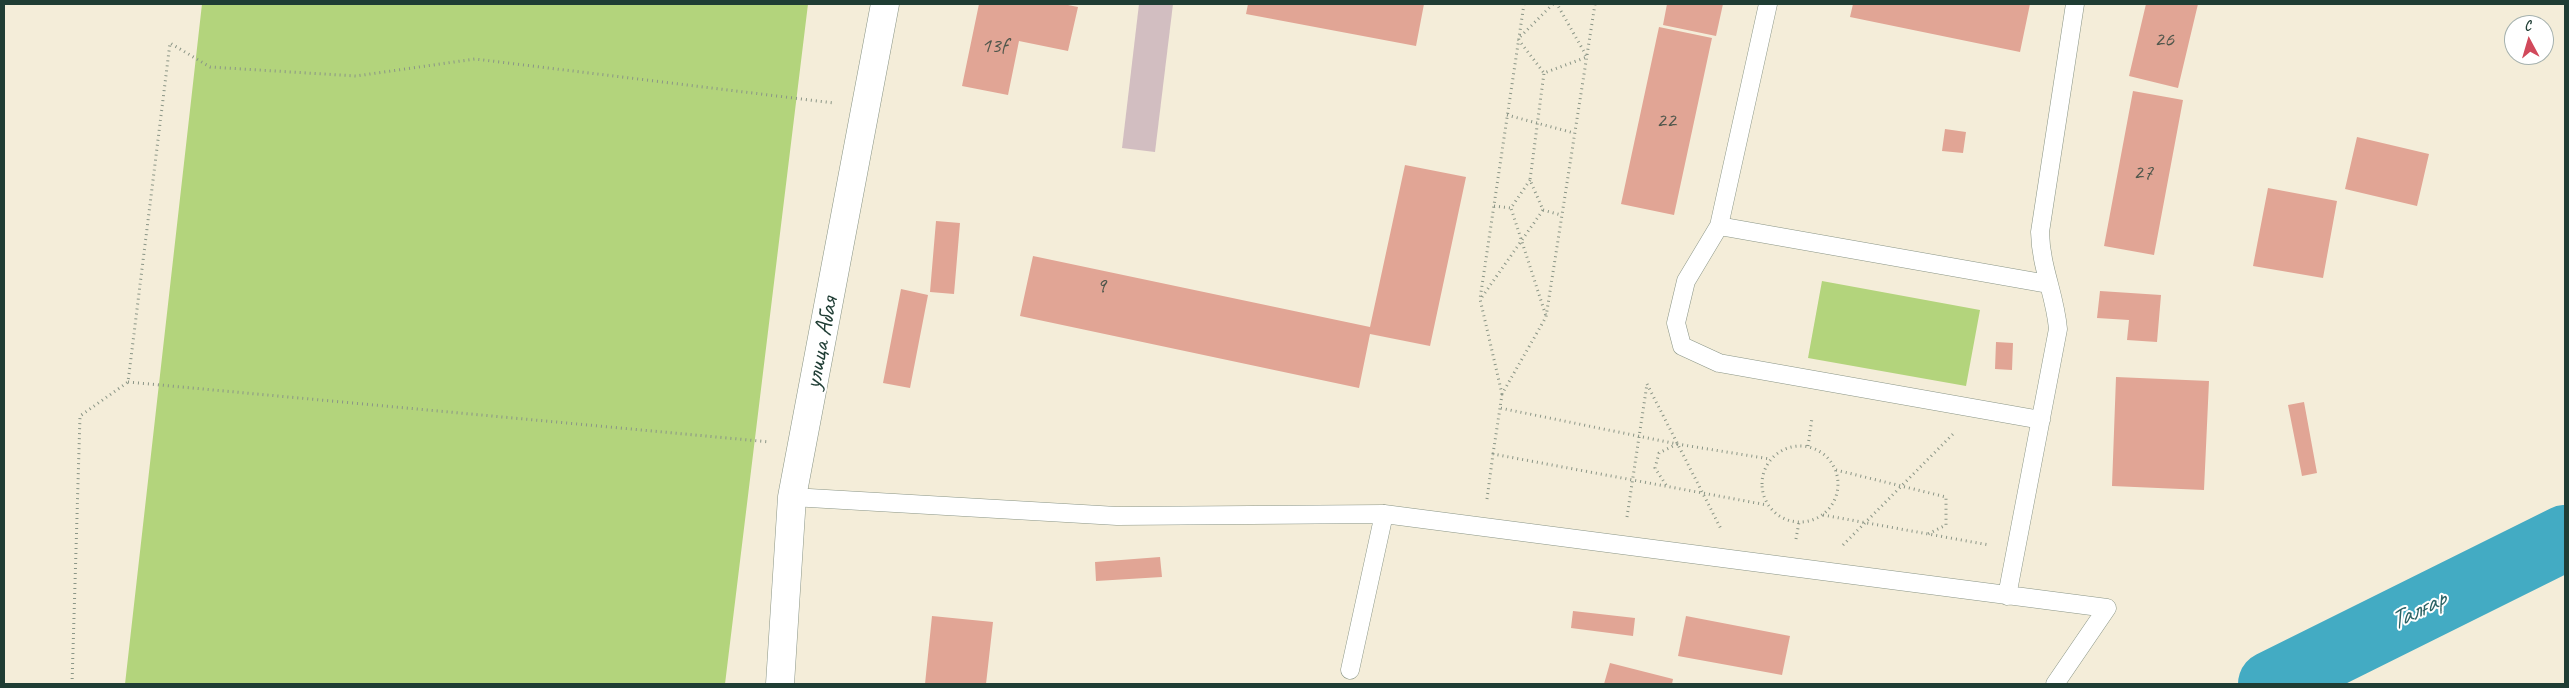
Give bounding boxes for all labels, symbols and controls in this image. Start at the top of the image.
north arrow [2504,15,2554,65]
text: С [2523,17,2532,34]
house number: 26 [2154,27,2174,53]
house number: 13f [981,33,1007,59]
house number: 22 [1656,108,1676,134]
house number: 27 [2133,160,2153,186]
house number: 9 [1096,273,1106,299]
street label: улица Абая [798,294,846,392]
water label: Талғар [2385,584,2451,638]

